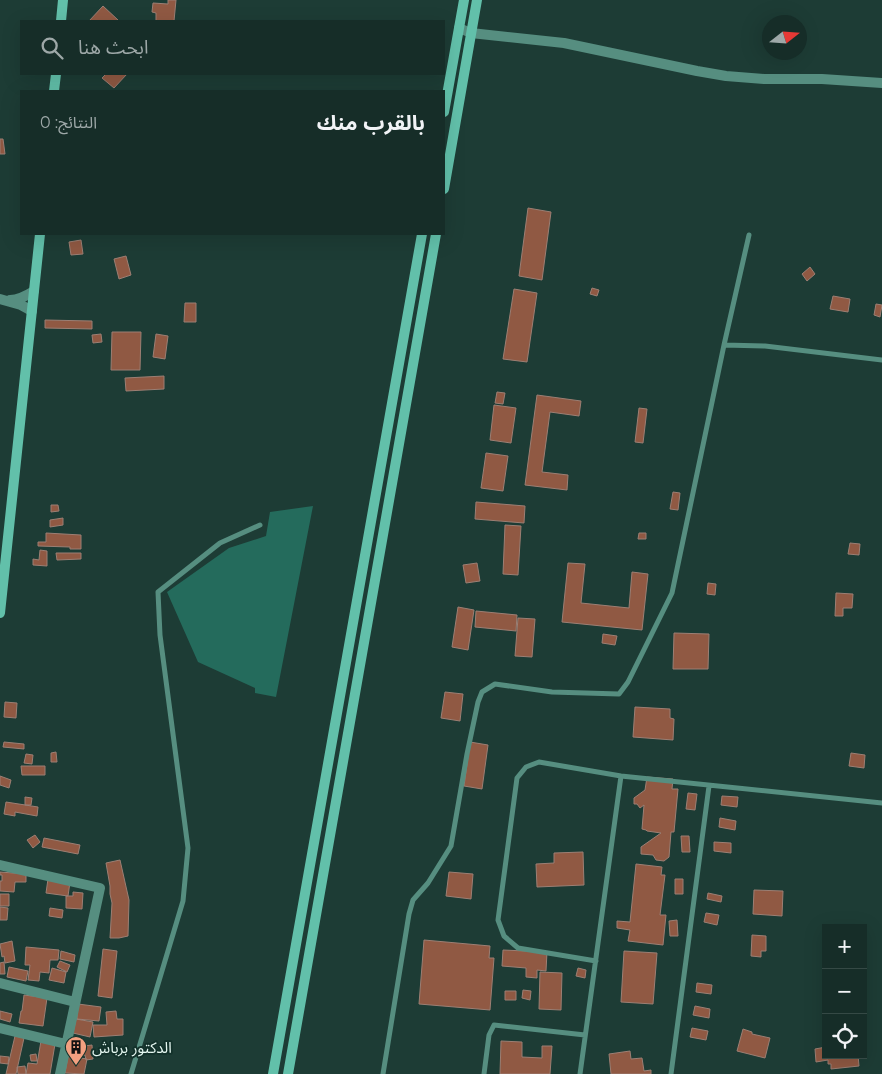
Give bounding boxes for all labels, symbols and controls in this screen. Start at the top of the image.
north arrow [762,15,807,60]
search box [20,20,445,75]
icon: search [38,34,66,62]
text: ابحث هنا [78,36,148,59]
text: بالقرب منك [317,110,425,135]
text: النتائج: 0 [40,113,97,132]
map controls [822,924,867,1059]
button: + [822,924,867,969]
button: − [822,969,867,1014]
button: locate [822,1014,867,1059]
building icon: الدكتور برباش [64,1035,88,1066]
place label: الدكتور برباش [92,1038,172,1057]

